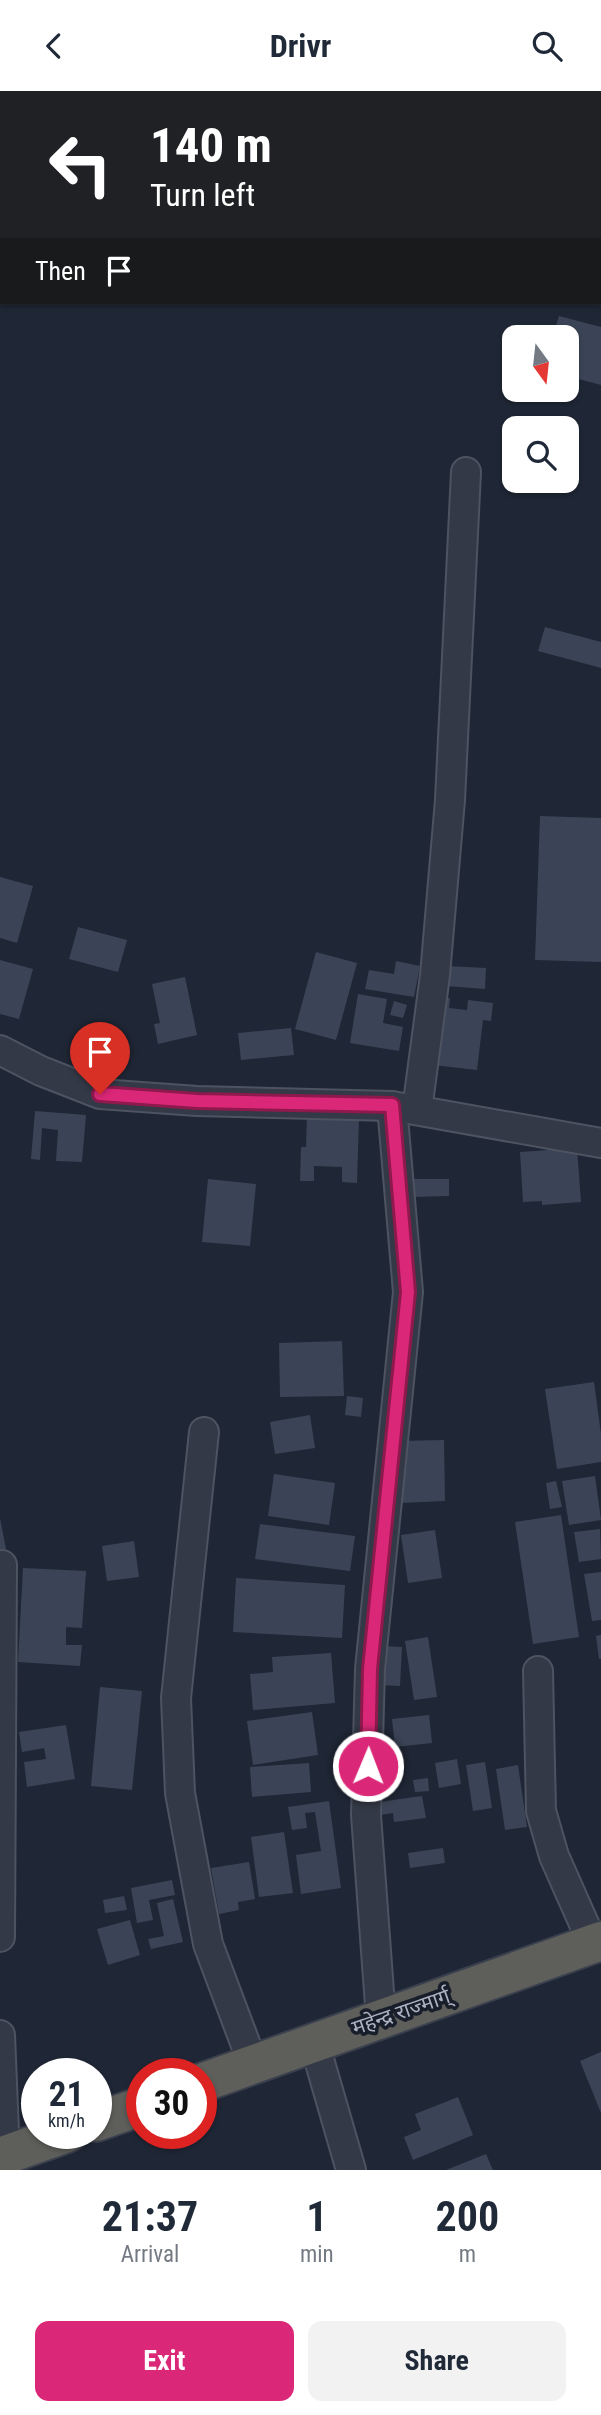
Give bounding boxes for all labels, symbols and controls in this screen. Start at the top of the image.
icon: back [35,27,73,65]
text: Drivr [270,27,331,65]
icon: search [528,27,566,65]
text: 140 m [150,117,272,174]
icon: left [35,119,126,210]
text: Turn left [150,176,255,214]
icon: arrive [100,252,138,290]
text: Then [35,256,86,286]
north arrow [502,325,579,403]
map controls [502,325,579,493]
button: search [502,416,579,493]
pin [70,1022,130,1094]
icon: arrive [81,1033,119,1071]
position arrow [331,1729,405,1803]
street label: महेन्द्र राज्मार्ग् [349,1983,456,2041]
speed limit sign: 30 [126,2058,217,2149]
text: 21 [49,2074,84,2115]
text: km/h [48,2110,85,2131]
text: 21:37 [102,2192,198,2241]
text: 1 [306,2192,327,2241]
text: 200 [435,2192,499,2241]
text: Arrival [121,2241,179,2268]
text: min [300,2241,334,2268]
text: m [459,2241,476,2268]
button: Exit [35,2321,294,2401]
button: Share [308,2321,566,2401]

